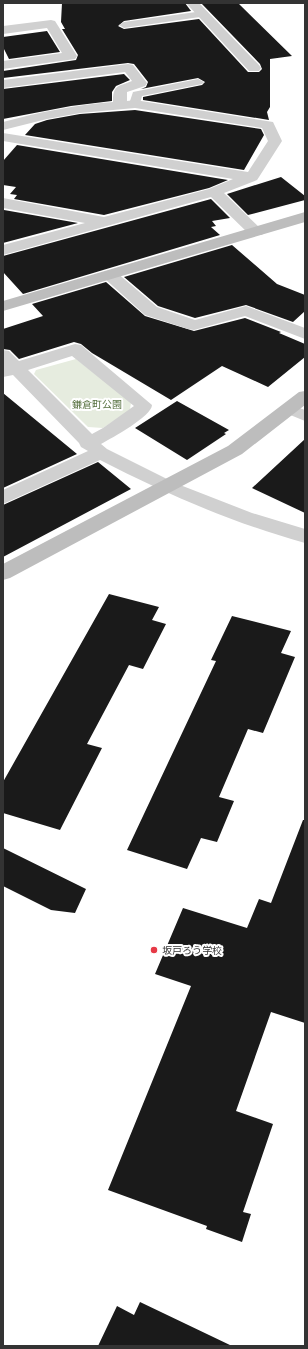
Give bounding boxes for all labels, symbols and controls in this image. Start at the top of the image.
park label: 鎌倉町公園 [72,399,122,410]
marker: 坂戸ろう学校 [149,945,159,955]
place label: 坂戸ろう学校 [162,945,222,956]

